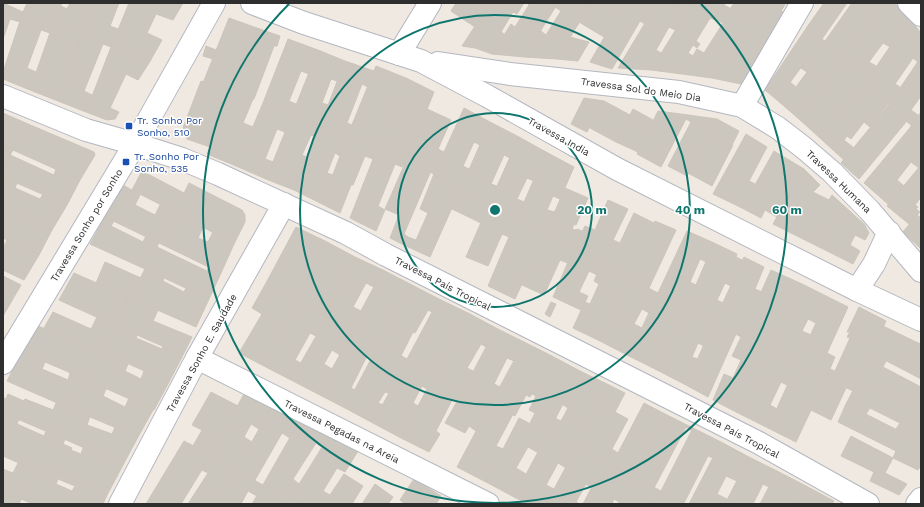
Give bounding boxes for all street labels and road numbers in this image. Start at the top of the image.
street label: Travessa Sol do Meio Dia [580,76,702,103]
street label: Travessa India [526,115,592,158]
street label: Travessa Humana [804,148,874,215]
street label: Travessa Sonho por Sonho [48,167,125,284]
street label: Travessa País Tropical [393,254,493,313]
street label: Travessa Sonho E. Saudade [164,292,239,414]
street label: Travessa Pegadas na Areia [282,398,401,465]
street label: Travessa País Tropical [682,401,781,460]

